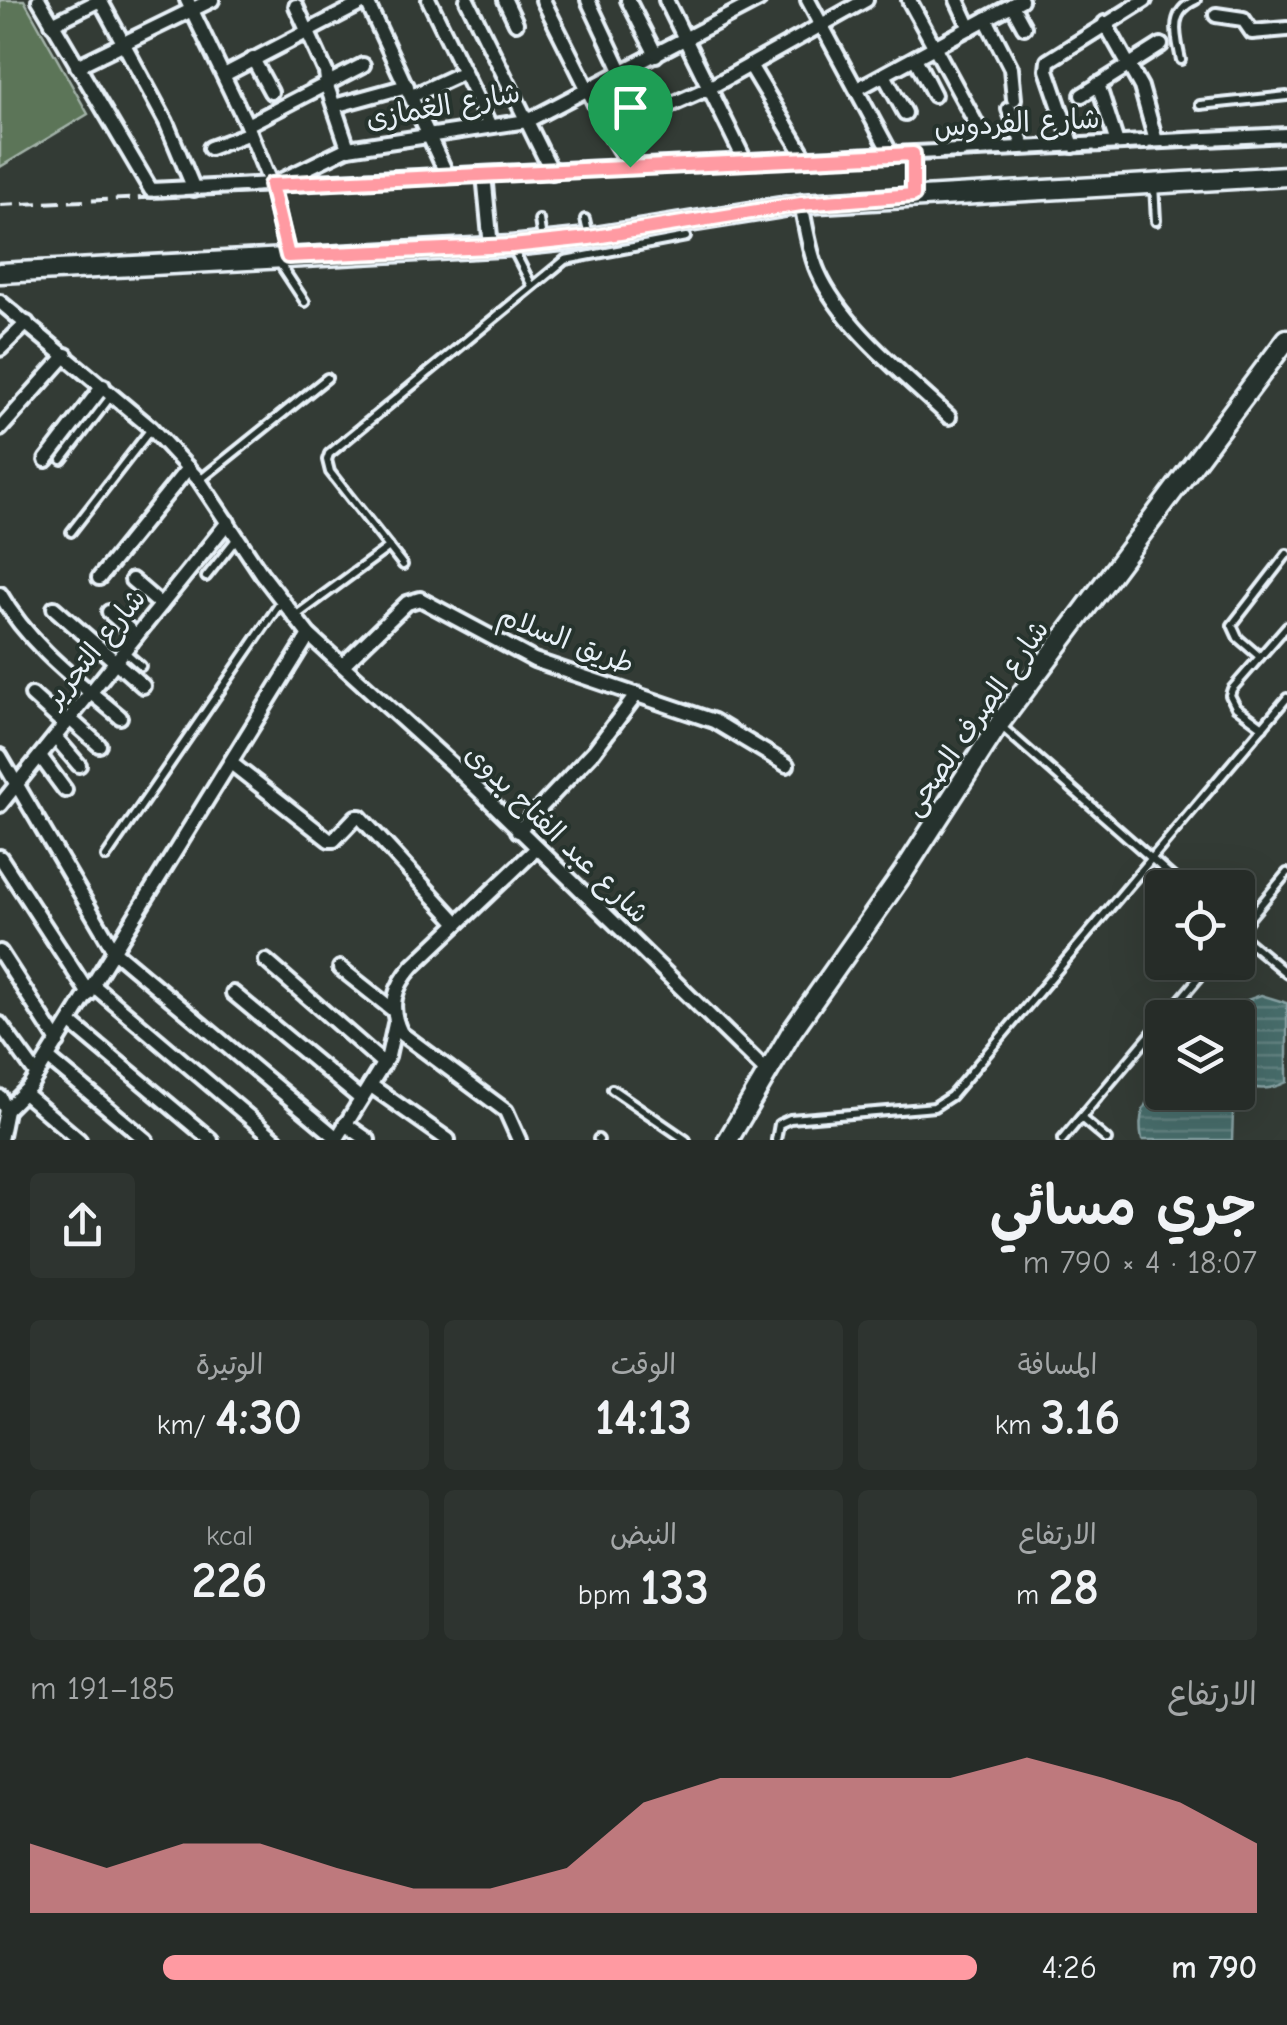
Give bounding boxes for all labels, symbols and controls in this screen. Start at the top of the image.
pin [588,65,673,168]
street label: شارع الغمازى [363,77,523,138]
icon: arrive [603,80,658,135]
street label: شارع الفردوس [933,103,1101,146]
street label: شارع التحرير [36,583,155,717]
street label: طريق السلام [492,599,639,685]
street label: شارع الصرف الصحى [897,614,1058,824]
street label: شارع عبد الفتاح بدوى [456,738,656,932]
map controls [1145,870,1255,1110]
button: locate [1145,870,1255,980]
button: layers [1145,1000,1255,1110]
button: share [30,1173,135,1278]
text: جري مسائي [990,1174,1257,1238]
text: 18:07 · 4 × 790 m [1023,1244,1257,1281]
text: الوتيرة [196,1349,263,1381]
text: الوقت [611,1349,676,1381]
text: المسافة [1018,1349,1097,1381]
text: 4:30 [215,1389,302,1447]
text: 14:13 [595,1389,692,1447]
text: 3.16 [1041,1389,1120,1447]
text: /km [157,1409,215,1441]
text: km [995,1409,1041,1441]
text: النبض [610,1519,677,1551]
text: الارتفاع [1018,1519,1097,1551]
text: kcal [206,1520,253,1552]
text: 226 [192,1552,267,1610]
text: 133 [640,1559,709,1617]
text: 28 [1049,1559,1099,1617]
text: bpm [578,1579,640,1611]
text: m [1016,1579,1049,1611]
text: 185–191 m [30,1670,175,1707]
text: الارتفاع [1167,1676,1257,1713]
text: 4:26 [1042,1949,1097,1986]
text: 790 m [1171,1949,1257,1986]

